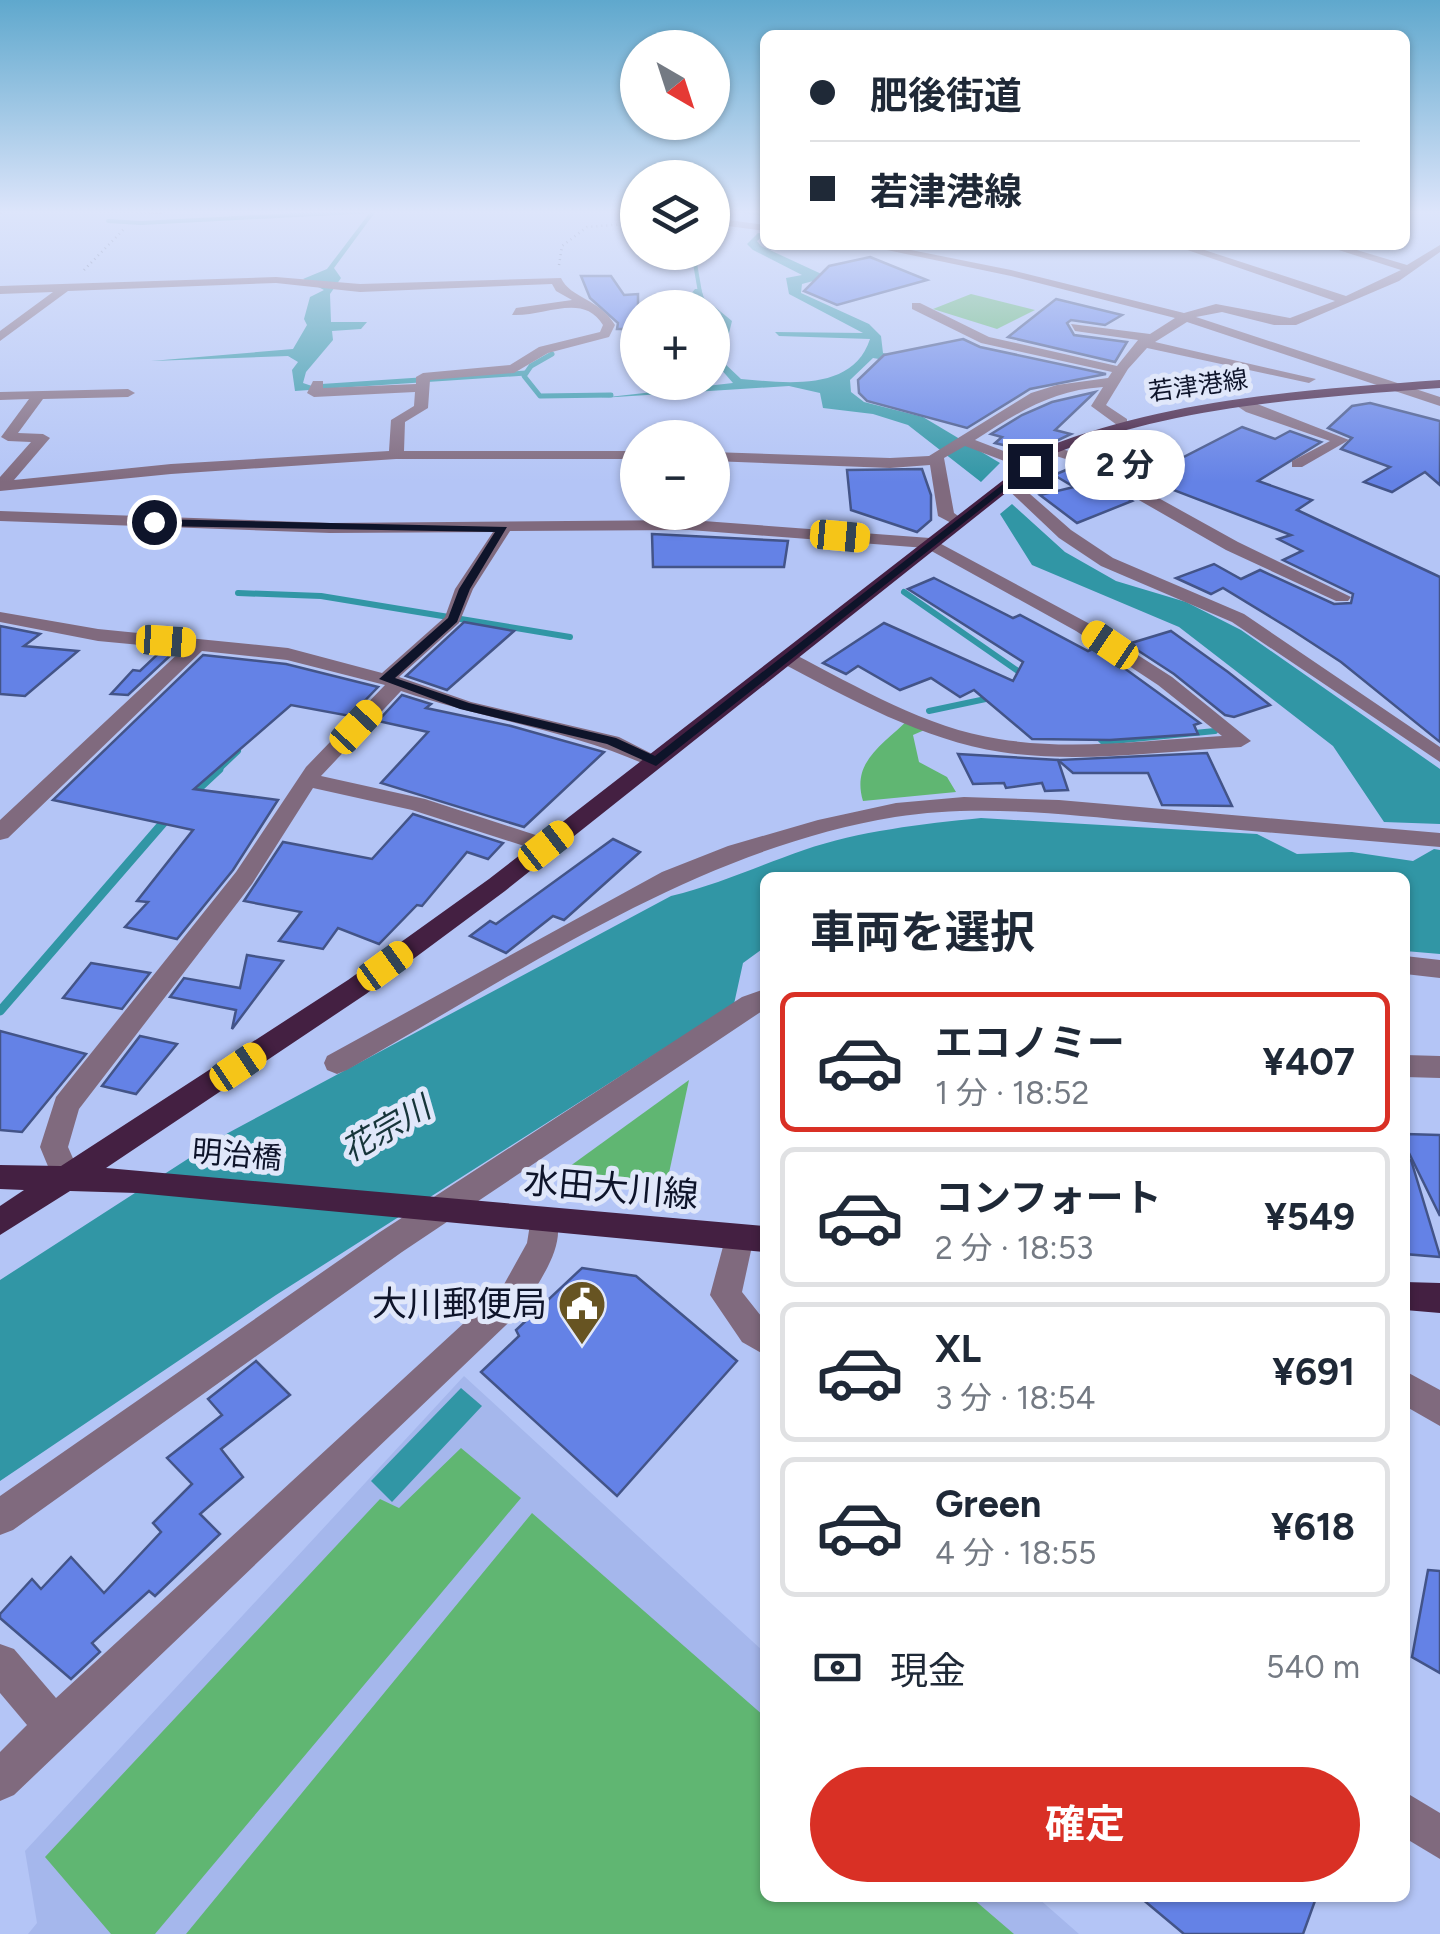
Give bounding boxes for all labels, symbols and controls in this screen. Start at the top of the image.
north arrow [620,30,730,140]
map controls [620,30,730,530]
text: 肥後街道 [870,73,1022,119]
button: layers [620,160,730,270]
text: 若津港線 [870,169,1022,215]
button: + [620,290,730,400]
street label: 若津港線 [1146,363,1250,407]
button: − [620,420,730,530]
callout: 2 分 [1065,431,1185,501]
route end [1008,444,1053,489]
text: 2 分 [1096,446,1154,484]
route start [132,500,177,545]
car [809,518,871,554]
car [1077,616,1143,674]
car [135,624,197,658]
car [325,695,387,759]
car [513,816,579,876]
text: 車両を選択 [810,905,1035,959]
car [352,936,418,996]
icon: car [815,1017,905,1107]
text: エコノミー [935,1020,1125,1066]
car [205,1038,271,1096]
text: ¥407 [1263,1039,1355,1085]
text: 1 分 · 18:52 [935,1074,1089,1112]
water label: 花宗川 [335,1087,440,1169]
street label: 明治橋 [191,1132,283,1177]
street label: 水田大川線 [522,1159,700,1217]
icon: car [815,1172,905,1262]
text: コンフォート [935,1175,1162,1221]
text: ¥549 [1264,1194,1355,1240]
text: 2 分 · 18:53 [935,1229,1094,1267]
public building icon: 大川郵便局 [556,1278,608,1346]
place label: 大川郵便局 [372,1283,547,1325]
text: XL [935,1326,981,1372]
icon: car [815,1327,905,1417]
text: ¥691 [1272,1349,1355,1395]
text: 3 分 · 18:54 [935,1379,1095,1417]
text: Green [935,1481,1041,1527]
icon: car [815,1482,905,1572]
text: ¥618 [1271,1504,1355,1550]
text: 4 分 · 18:55 [935,1534,1096,1572]
icon: cash [810,1640,865,1695]
text: 現金 [890,1648,966,1694]
text: 540 m [1266,1648,1360,1686]
button: 確定 [810,1767,1360,1882]

